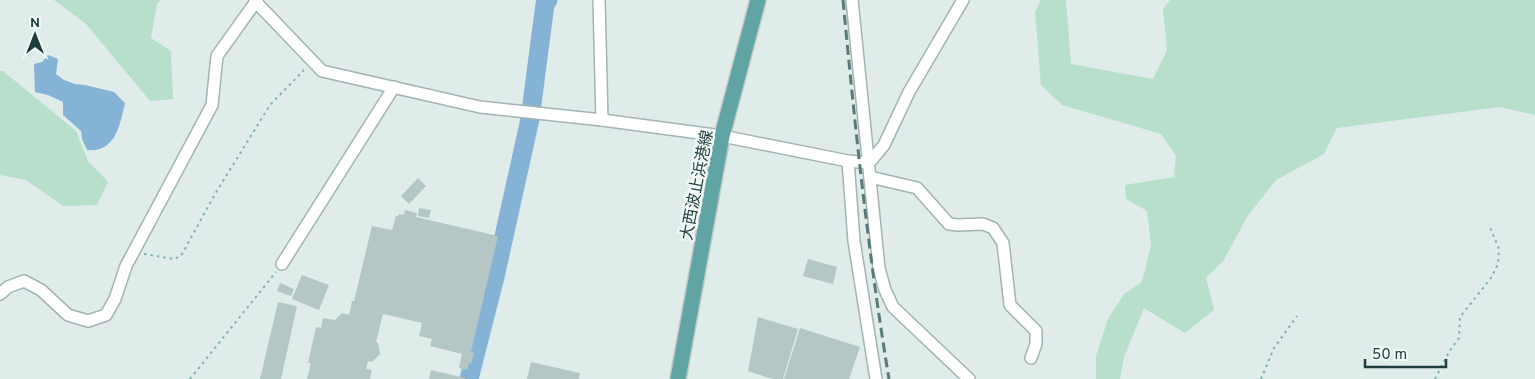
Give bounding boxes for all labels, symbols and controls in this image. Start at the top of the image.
north arrow [10,10,60,60]
text: N [30,15,40,32]
street label: 大西波止浜港線 [677,128,718,242]
scale bar [1365,336,1446,368]
text: 50 m [1372,346,1407,365]

